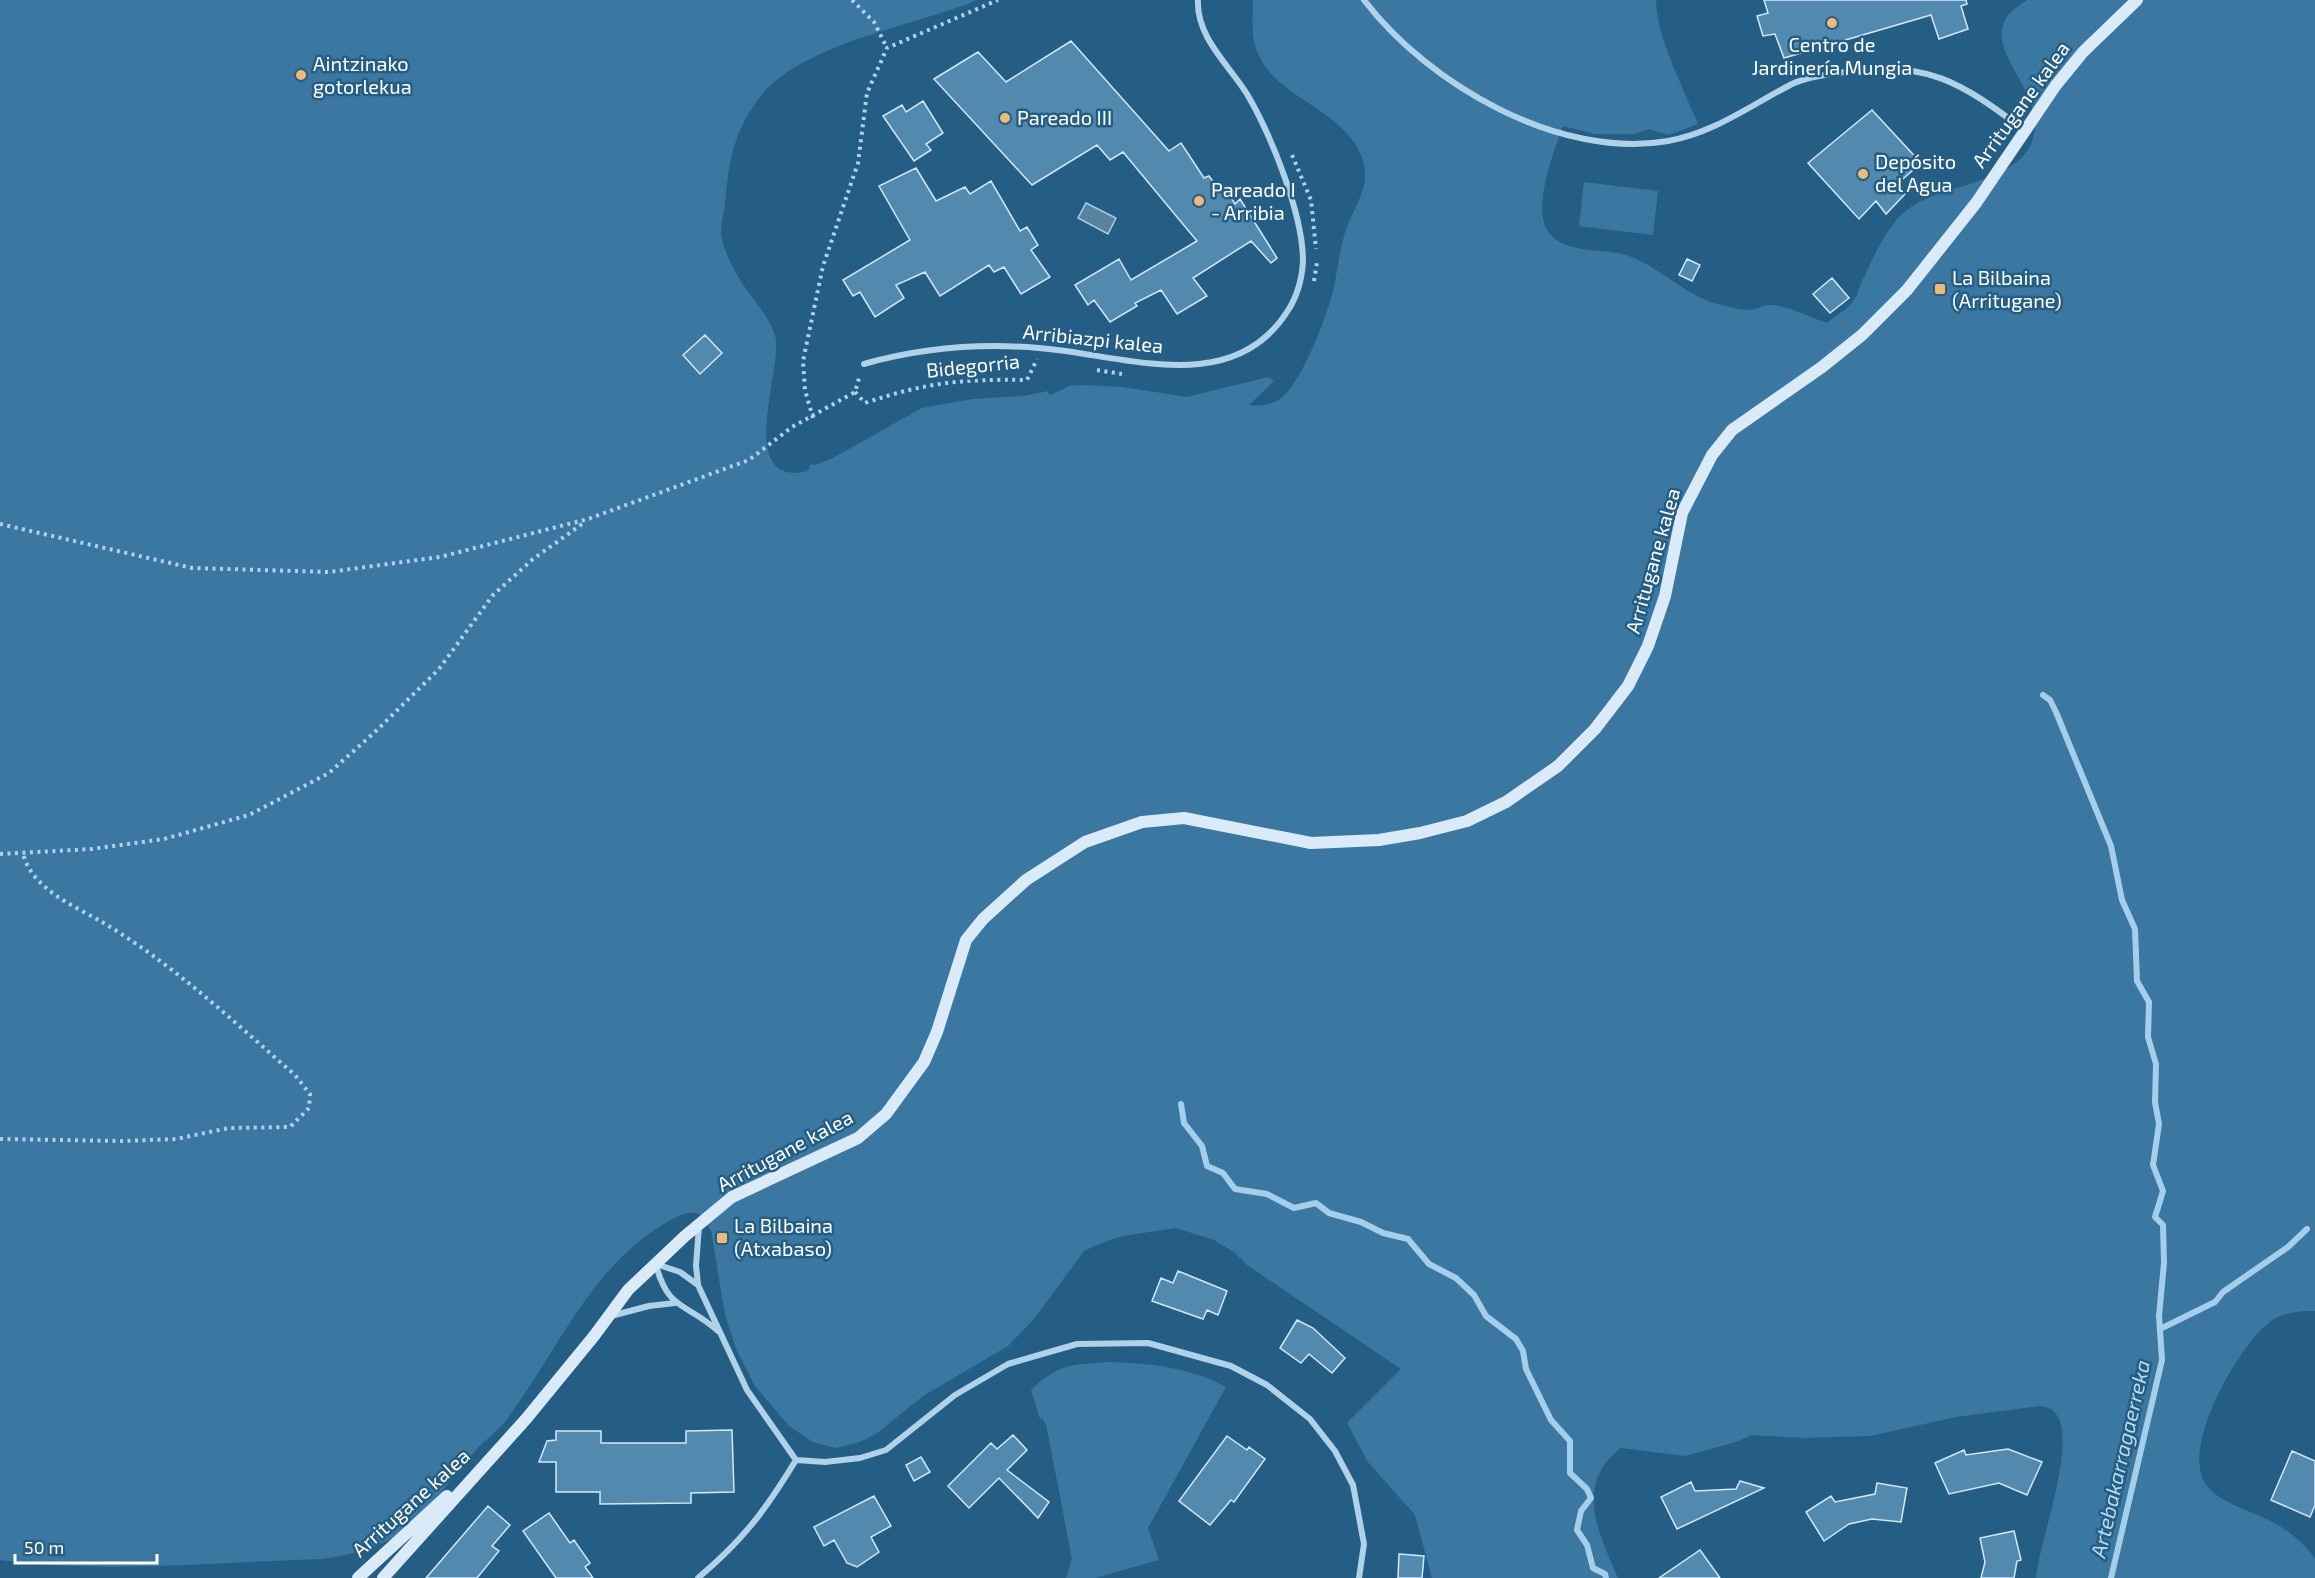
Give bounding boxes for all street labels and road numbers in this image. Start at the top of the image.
street label: Arritugane kalea [1966,37,2074,172]
street label: Arribiazpi kalea [1022,319,1164,357]
street label: Bidegorria [925,348,1021,382]
street label: Arritugane kalea [1620,485,1684,636]
street label: Arritugane kalea [713,1104,856,1196]
street label: Arritugane kalea [347,1443,474,1561]

